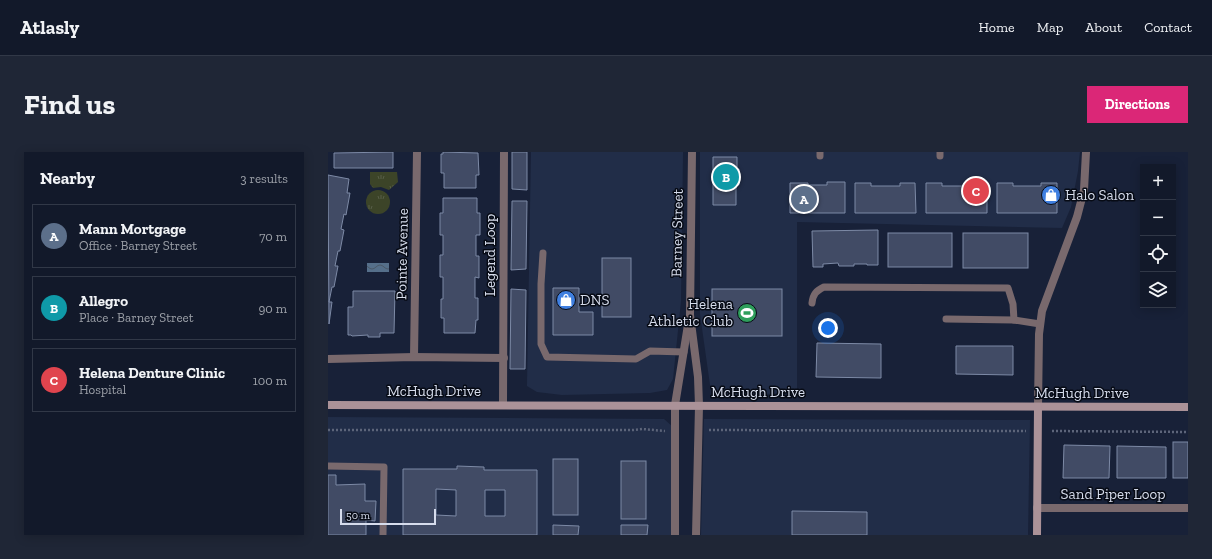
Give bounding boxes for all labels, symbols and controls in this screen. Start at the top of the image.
text: Atlasly [20,16,79,39]
text: Home [979,19,1015,36]
text: Map [1037,19,1063,36]
text: About [1085,19,1122,36]
text: Contact [1144,19,1192,36]
button: Directions [1087,86,1188,123]
text: Find us [24,88,115,121]
pin: B [713,162,739,192]
map controls [1140,164,1176,308]
button: + [1140,164,1176,200]
text: Nearby [40,168,95,188]
text: 3 results [240,171,288,186]
pin: C [963,176,989,206]
pin: A [791,184,817,214]
shop icon: Halo Salon [1040,184,1062,206]
place label: Halo Salon [1065,186,1134,204]
street label: Barney Street [667,188,687,277]
button: − [1140,200,1176,236]
street label: Pointe Avenue [392,208,412,300]
street label: Legend Loop [481,214,499,296]
text: Mann Mortgage [79,220,186,238]
text: A [50,229,58,244]
text: 70 m [259,229,287,244]
button: locate [1140,236,1176,272]
text: Office · Barney Street [79,238,197,253]
button: layers [1140,272,1176,308]
shop icon: DNS [555,289,577,311]
place label: DNS [580,291,609,309]
text: Allegro [79,292,128,310]
place label: Helena Athletic Club [648,295,733,330]
text: B [50,301,58,316]
text: 90 m [258,301,287,316]
sports icon: Helena Athletic Club [736,302,758,324]
text: Place · Barney Street [79,310,194,325]
your location [818,318,838,338]
text: Helena Denture Clinic [79,364,225,382]
text: C [50,373,58,388]
text: 100 m [253,373,287,388]
text: Hospital [79,382,126,397]
street label: McHugh Drive [387,382,481,400]
street label: McHugh Drive [711,383,805,401]
street label: McHugh Drive [1035,384,1129,402]
street label: Sand Piper Loop [1061,485,1165,503]
scale bar [340,507,436,526]
text: 50 m [346,509,370,522]

